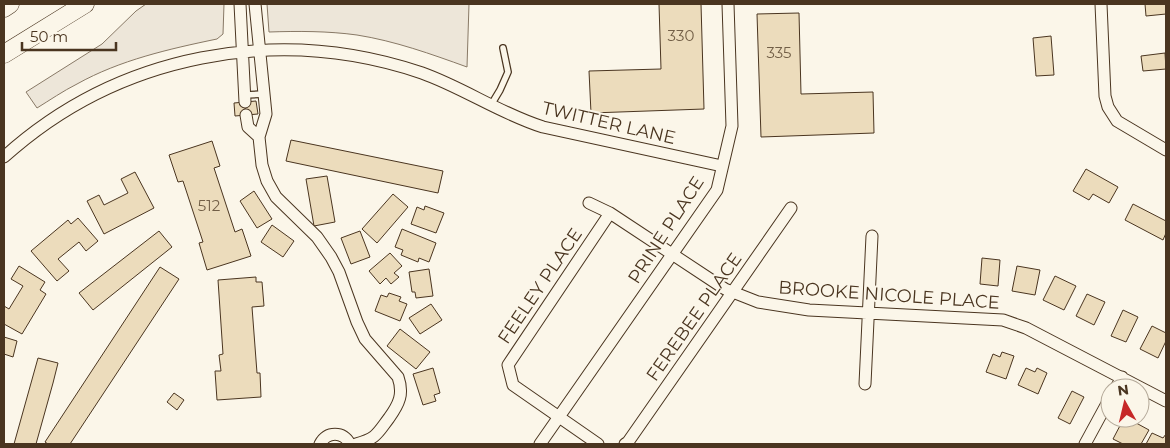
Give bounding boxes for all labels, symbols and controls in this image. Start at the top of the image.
scale bar [22,20,116,52]
house number: 330 [668,26,694,45]
text: 50 m [30,27,68,46]
house number: 335 [766,43,792,62]
street label: TWITTER LANE [540,97,678,149]
street label: PRINE PLACE [623,172,709,288]
house number: 512 [198,196,220,215]
street label: FEELEY PLACE [493,224,587,348]
street label: FEREBEE PLACE [641,249,747,385]
street label: BROOKE NICOLE PLACE [778,276,1000,314]
north arrow [1100,378,1150,428]
text: N [1116,380,1130,400]

